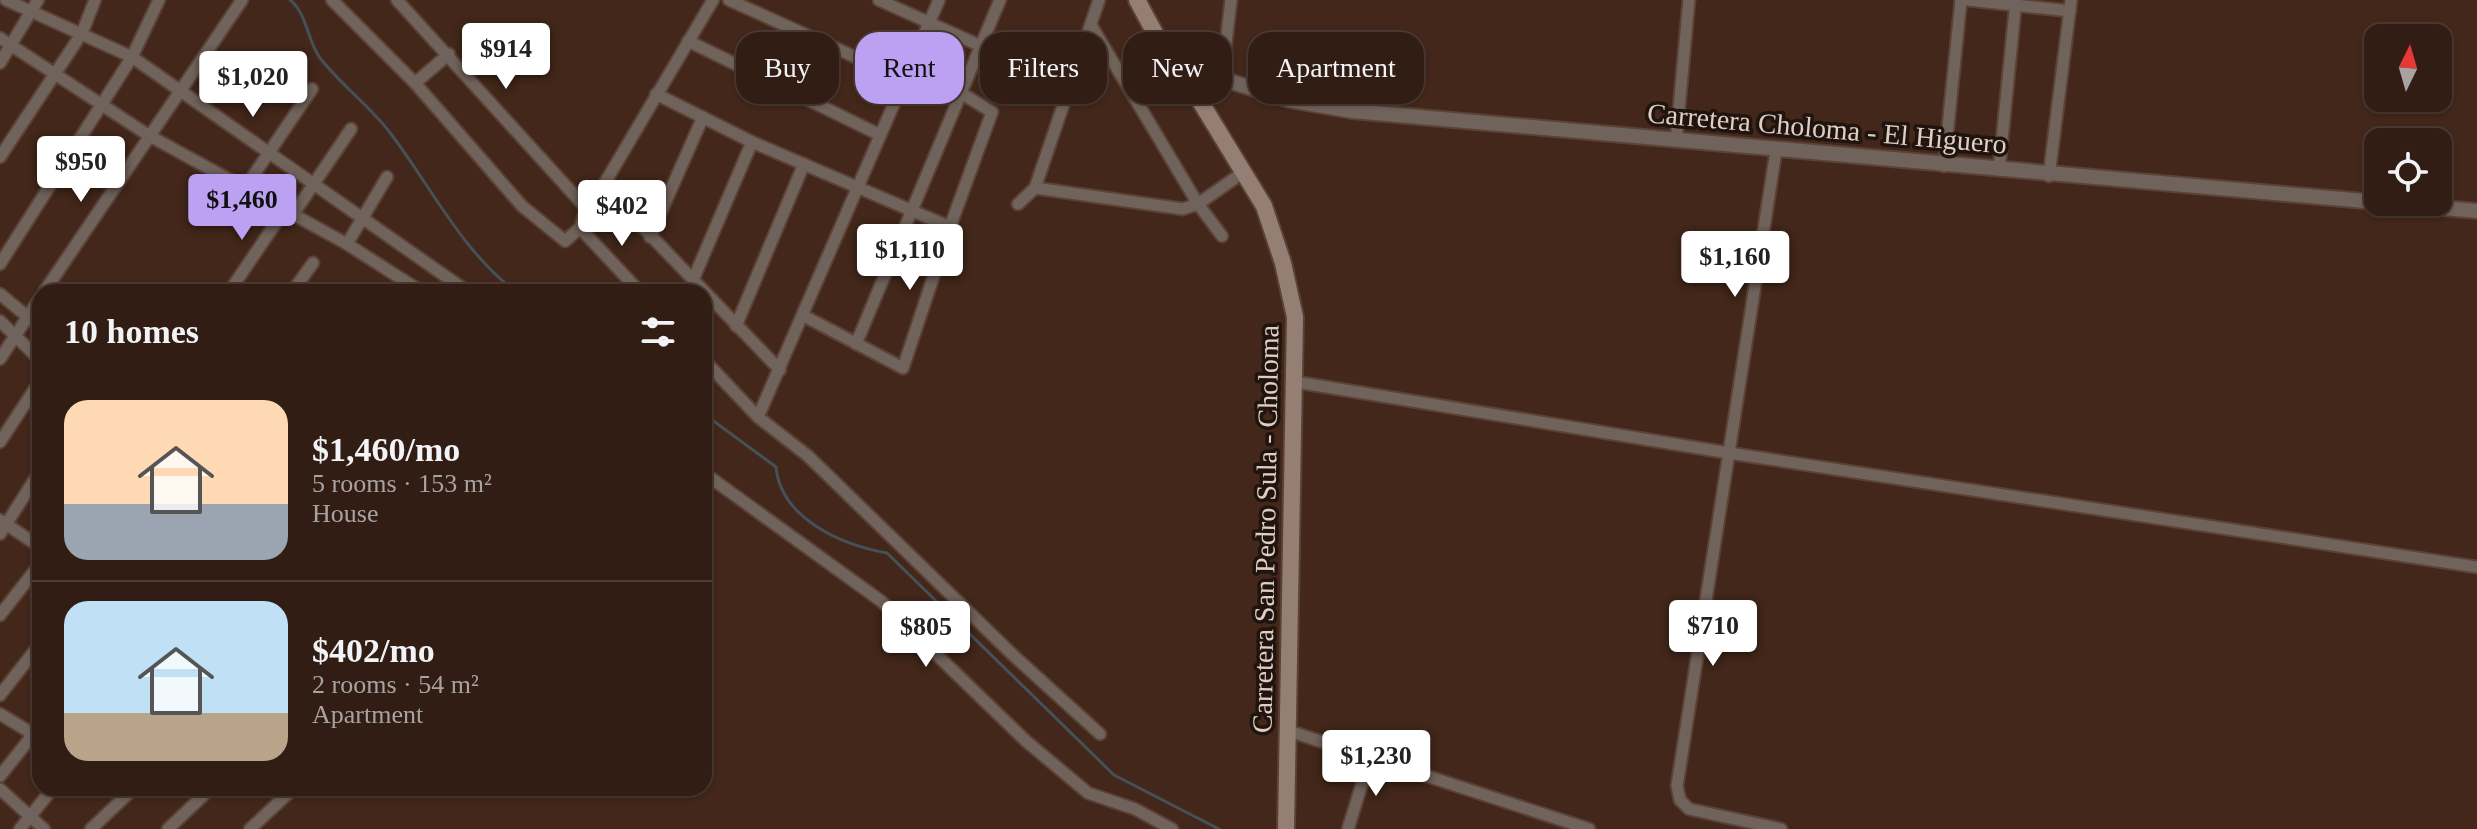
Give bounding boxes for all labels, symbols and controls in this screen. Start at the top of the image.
pin: $914 [459,23,553,91]
north arrow [2364,24,2452,112]
map controls [2364,24,2452,216]
chip: Buy [736,32,839,104]
chip: Rent [855,32,964,104]
chip: Filters [980,32,1107,104]
chip: New [1123,32,1232,104]
chip: Apartment [1248,32,1424,104]
text: $914 [480,34,532,63]
pin: $1,020 [188,51,318,119]
text: $1,020 [217,62,289,91]
street label: Carretera Choloma - El Higuero [1646,97,2008,160]
button: locate [2364,128,2452,216]
pin: $950 [34,136,128,204]
text: $950 [55,147,107,176]
pin: $1,460 [177,174,307,242]
pin: $402 [575,180,669,248]
text: $1,460 [206,185,278,214]
text: $402 [596,191,648,220]
pin: $1,110 [845,224,975,292]
pin: $1,160 [1670,231,1800,299]
text: $1,110 [875,235,945,264]
text: $1,160 [1699,242,1771,271]
icon: filters [636,310,680,354]
text: 10 homes [64,313,199,350]
street label: Carretera San Pedro Sula - Choloma [1246,324,1285,733]
text: $1,460/mo [312,431,460,468]
icon: home [128,432,224,528]
text: 5 rooms · 153 m² [312,469,492,498]
text: House [312,499,378,528]
pin: $710 [1666,600,1760,668]
pin: $805 [879,601,973,669]
text: $710 [1687,611,1739,640]
text: $805 [900,612,952,641]
text: $402/mo [312,632,435,669]
icon: home [128,633,224,729]
text: 2 rooms · 54 m² [312,670,479,699]
text: Apartment [312,700,423,729]
pin: $1,230 [1311,730,1441,798]
text: $1,230 [1340,741,1412,770]

